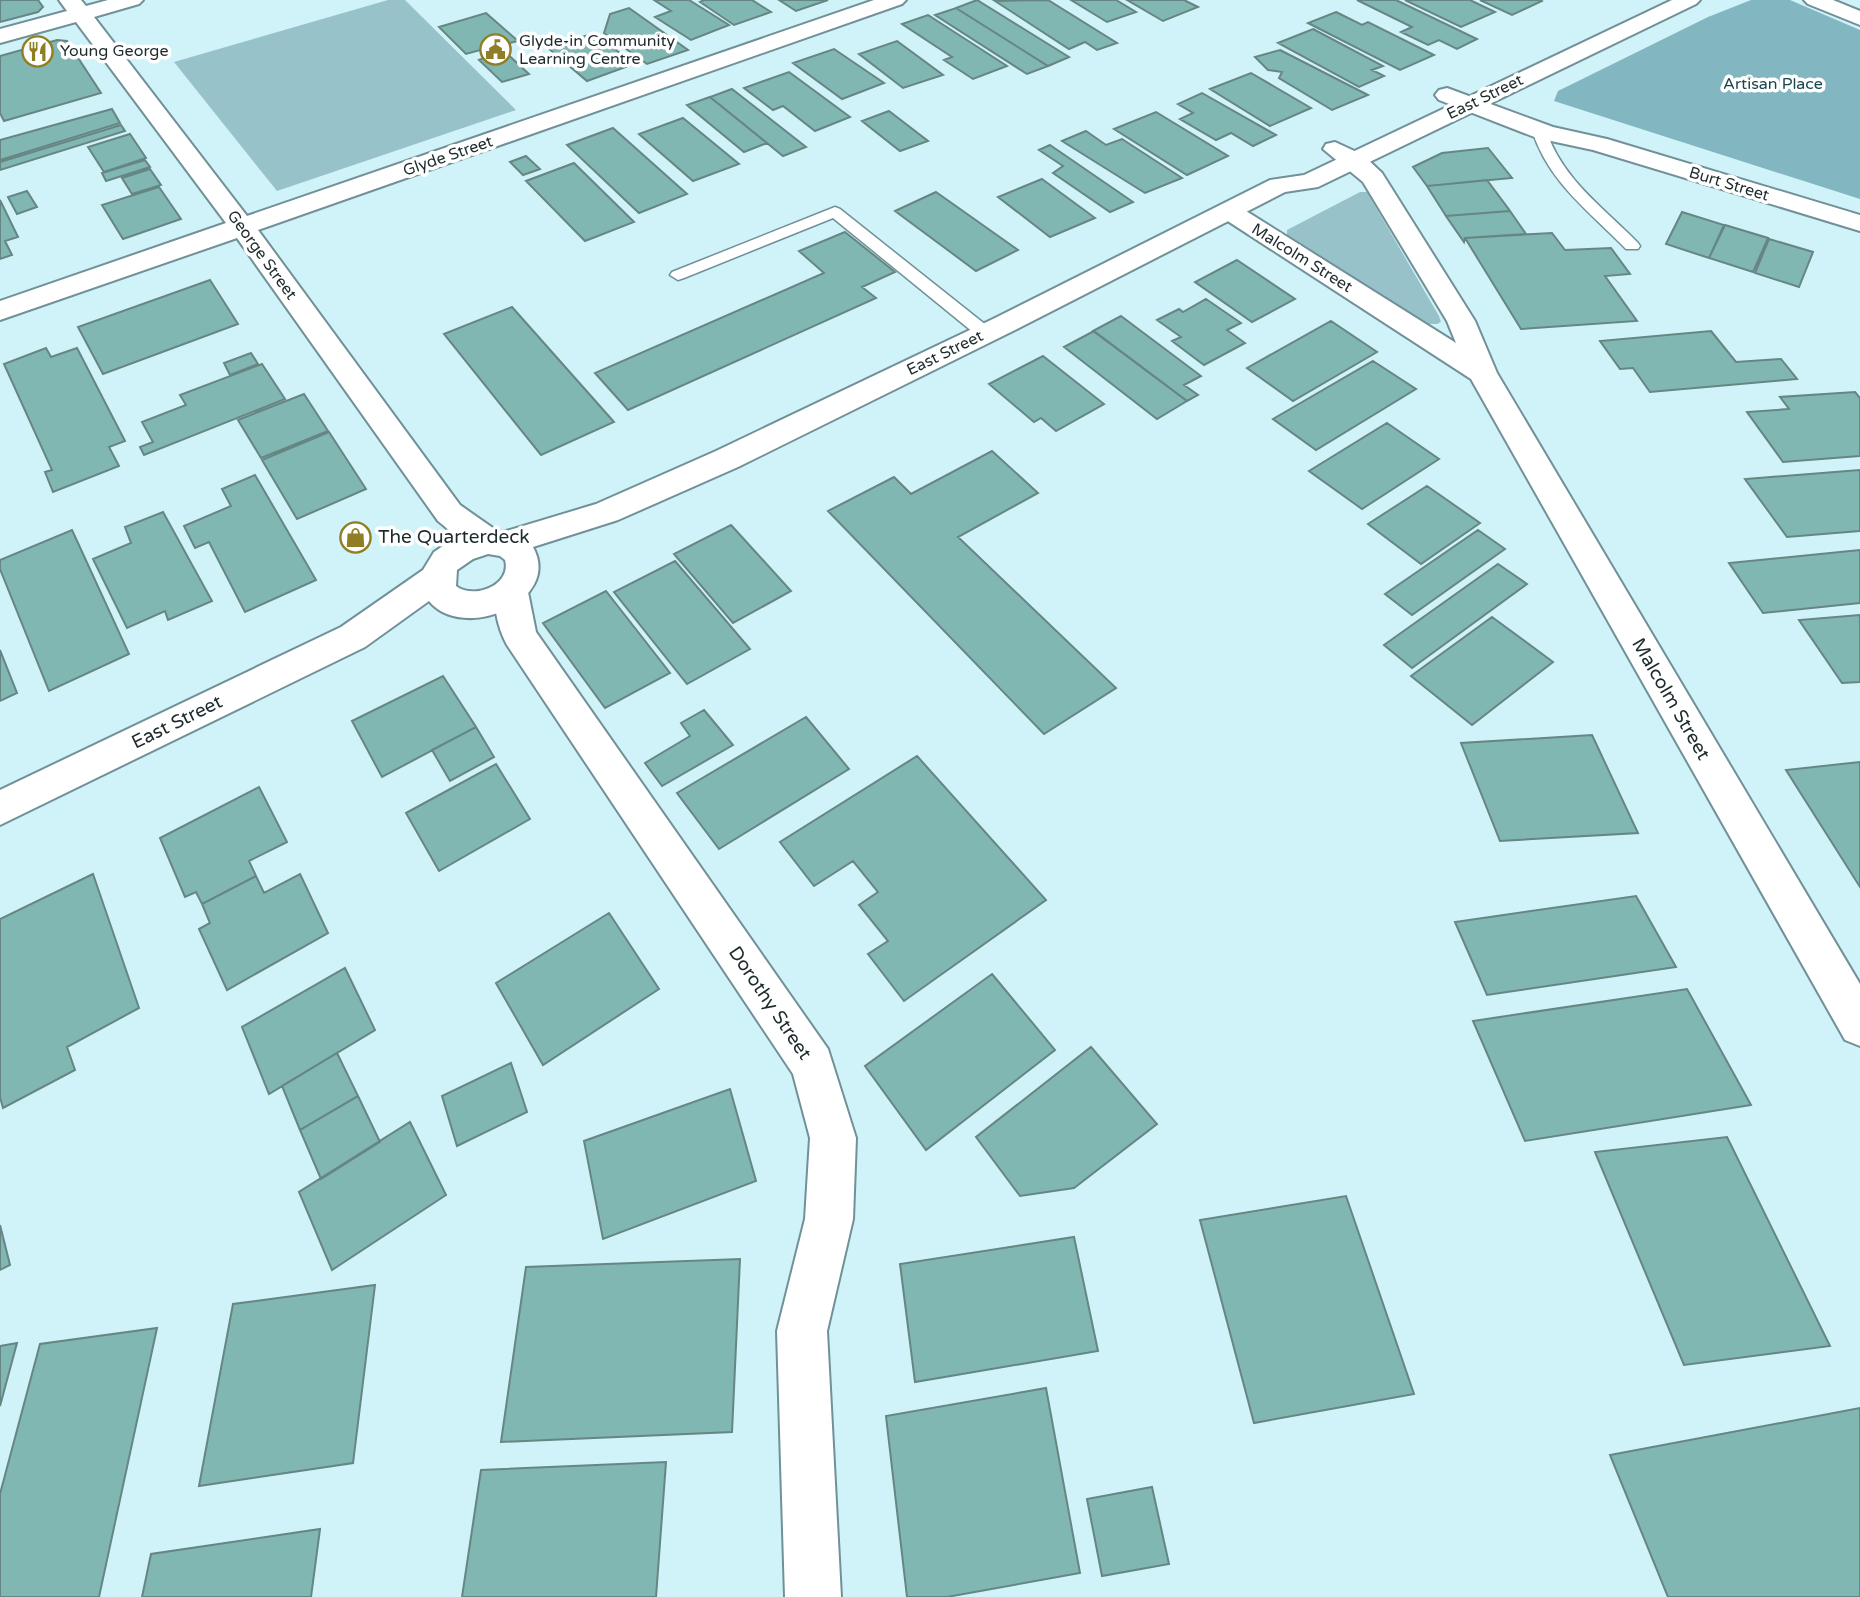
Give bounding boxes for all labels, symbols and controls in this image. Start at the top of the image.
place label: Glyde-in Community Learning Centre [519,31,676,69]
public building icon: Glyde-in Community Learning Centre [479,33,513,67]
restaurant icon: Young George [20,34,54,68]
place label: Young George [60,41,168,61]
street label: East Street [1443,70,1527,124]
park label: Artisan Place [1723,74,1823,94]
street label: Glyde Street [400,131,496,181]
street label: Burt Street [1686,162,1772,206]
street label: George Street [223,206,301,304]
street label: Malcolm Street [1248,219,1356,297]
street label: East Street [903,326,987,380]
shop icon: The Quarterdeck [338,520,372,554]
place label: The Quarterdeck [378,526,530,548]
street label: Malcolm Street [1627,634,1715,764]
street label: East Street [128,691,226,753]
street label: Dorothy Street [724,942,816,1064]

